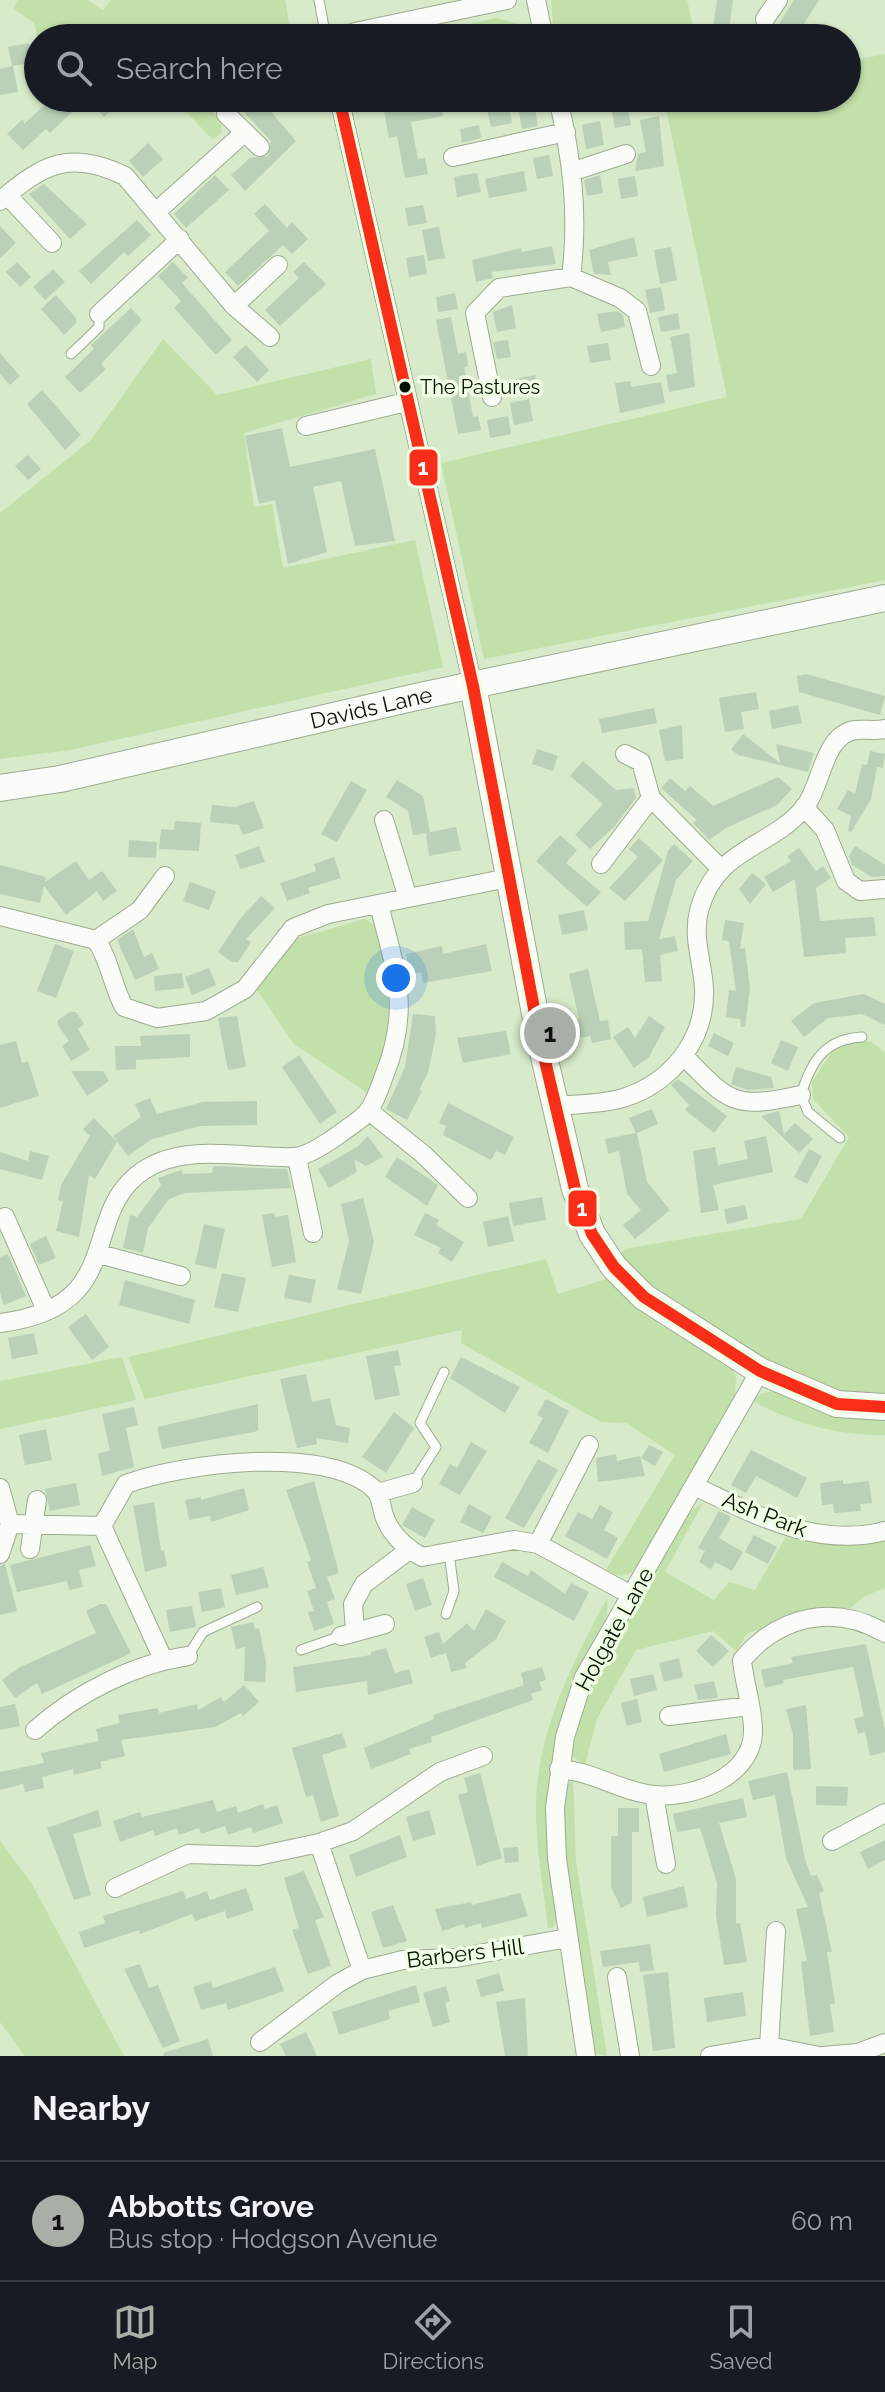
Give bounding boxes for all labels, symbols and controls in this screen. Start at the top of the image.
search box [24,24,861,112]
icon: search [52,46,96,90]
text: Search here [116,51,283,86]
place label: The Pastures [420,375,540,399]
marker: The Pastures [397,379,413,395]
line badge: 1 [408,448,439,487]
text: 1 [418,454,429,480]
street label: Davids Lane [308,681,435,734]
your location [376,958,416,998]
pin: 1 [524,1003,576,1063]
line badge: 1 [567,1189,598,1228]
text: 1 [577,1195,588,1221]
street label: Ash Park [719,1486,811,1542]
street label: Holgate Lane [569,1563,659,1695]
street label: Barbers Hill [405,1933,525,1973]
text: Nearby [32,2088,150,2128]
text: Abbotts Grove [108,2189,314,2224]
text: 1 [52,2206,64,2236]
text: 60 m [791,2206,853,2236]
text: Bus stop · Hodgson Avenue [108,2224,438,2254]
tab: Map [113,2300,157,2374]
tab: Directions [383,2300,484,2374]
tab: Saved [709,2300,772,2374]

